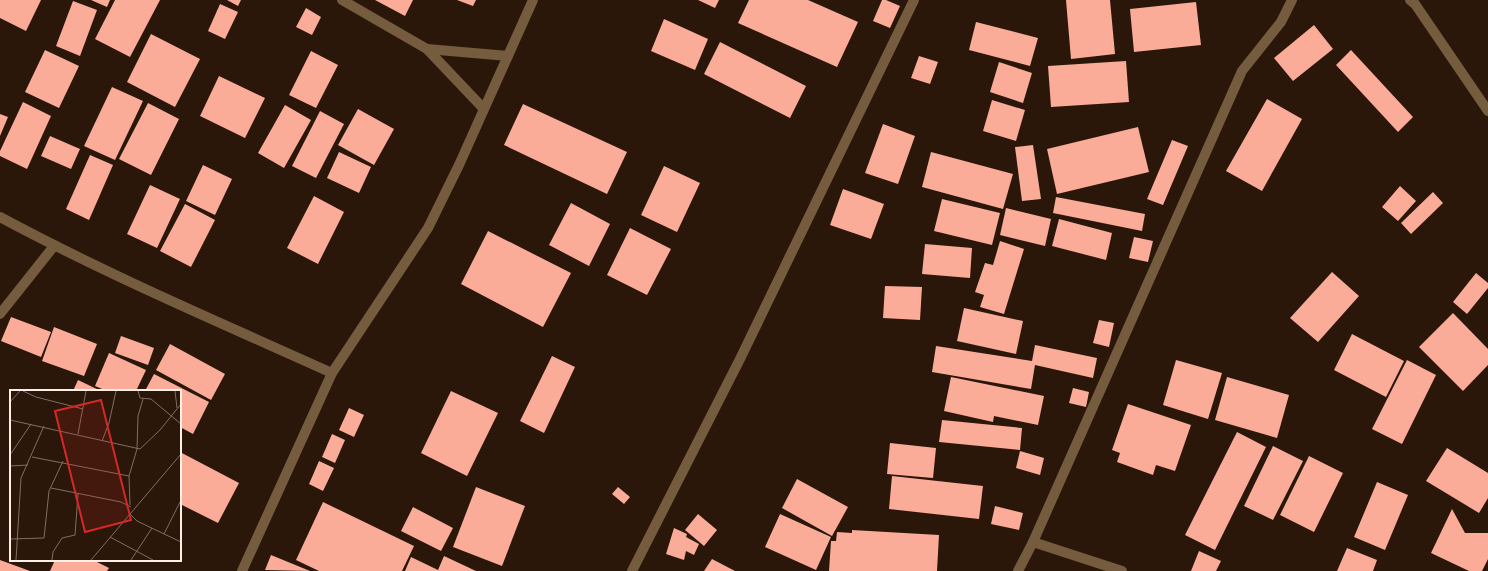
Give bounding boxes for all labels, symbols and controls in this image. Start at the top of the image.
inset map [10,390,181,561]

